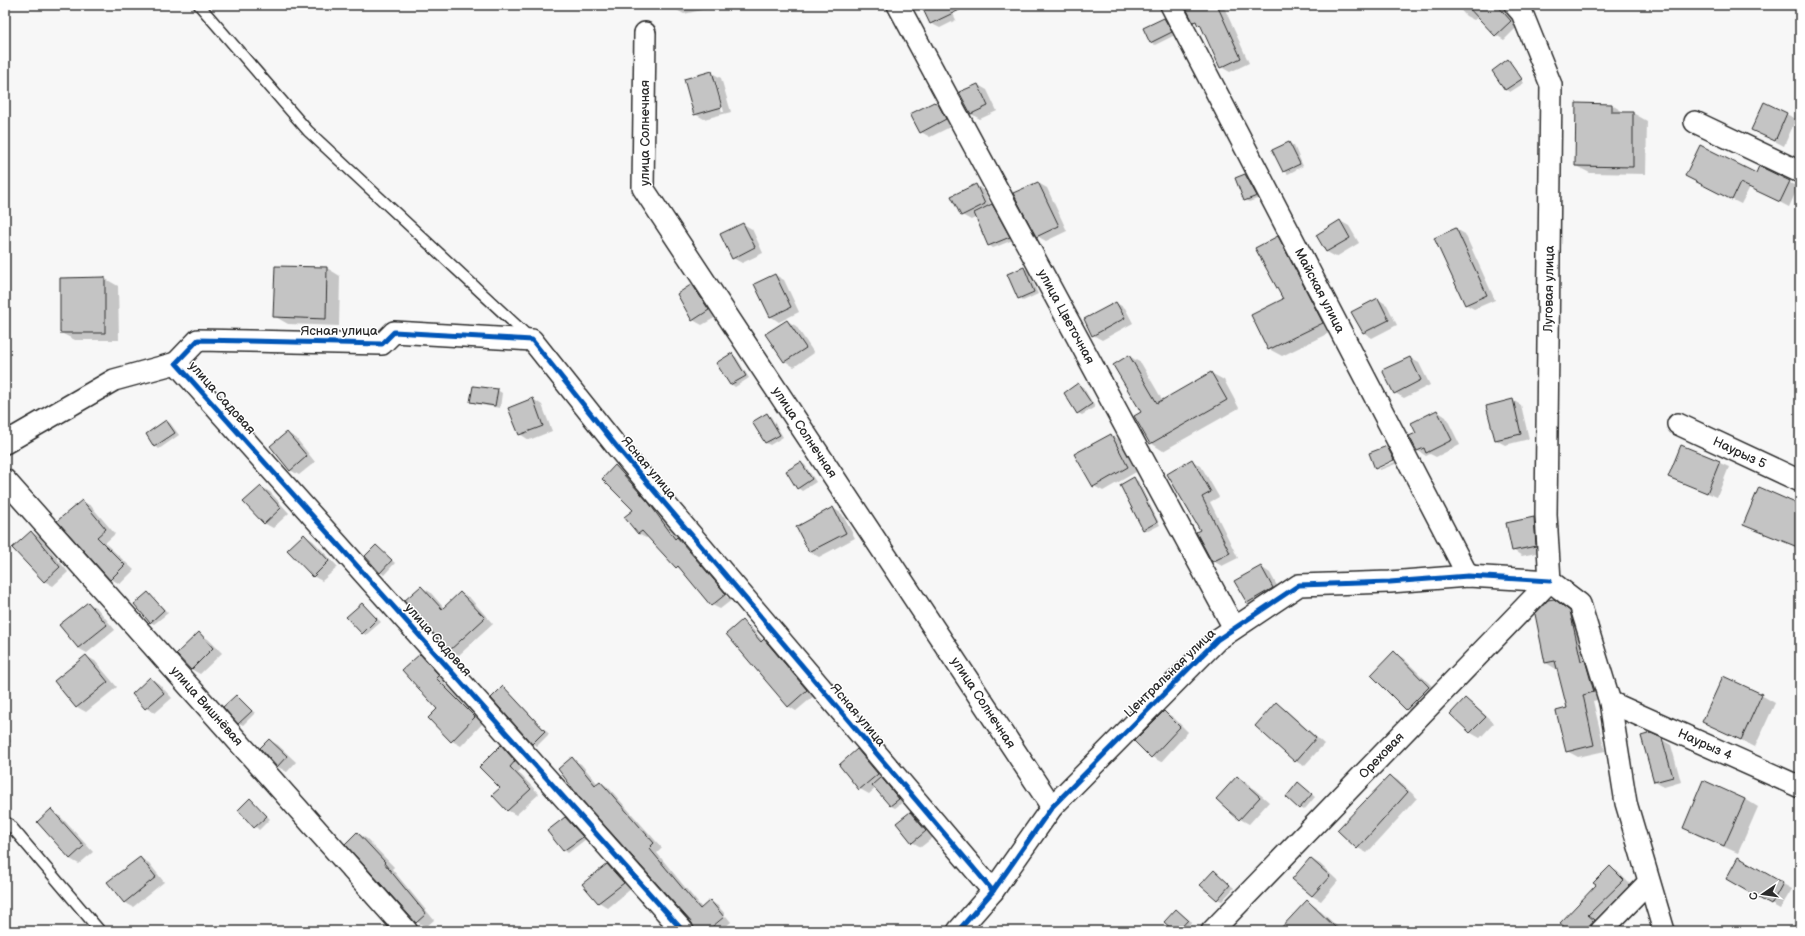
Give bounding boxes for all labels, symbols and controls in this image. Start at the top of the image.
street label: улица Солнечная [637,80,653,186]
street label: Майская улица [1291,245,1348,336]
street label: Луговая улица [1540,245,1558,334]
street label: улица Цветочная [1034,266,1098,367]
street label: Ясная улица [300,323,378,339]
street label: улица Садовая [185,358,259,438]
street label: улица Солнечная [769,384,840,481]
street label: Ясная улица [618,433,680,503]
street label: Наурыз 5 [1710,433,1769,472]
street label: улица Садовая [401,600,475,680]
street label: Центральная улица [1121,625,1219,721]
street label: улица Солнечная [947,654,1019,751]
street label: улица Вишнёвая [167,663,246,749]
street label: Ясная улица [827,680,889,750]
street label: Наурыз 4 [1675,725,1735,764]
street label: Ореховая [1356,729,1407,782]
north arrow [1743,874,1783,914]
text: С [1746,891,1761,901]

